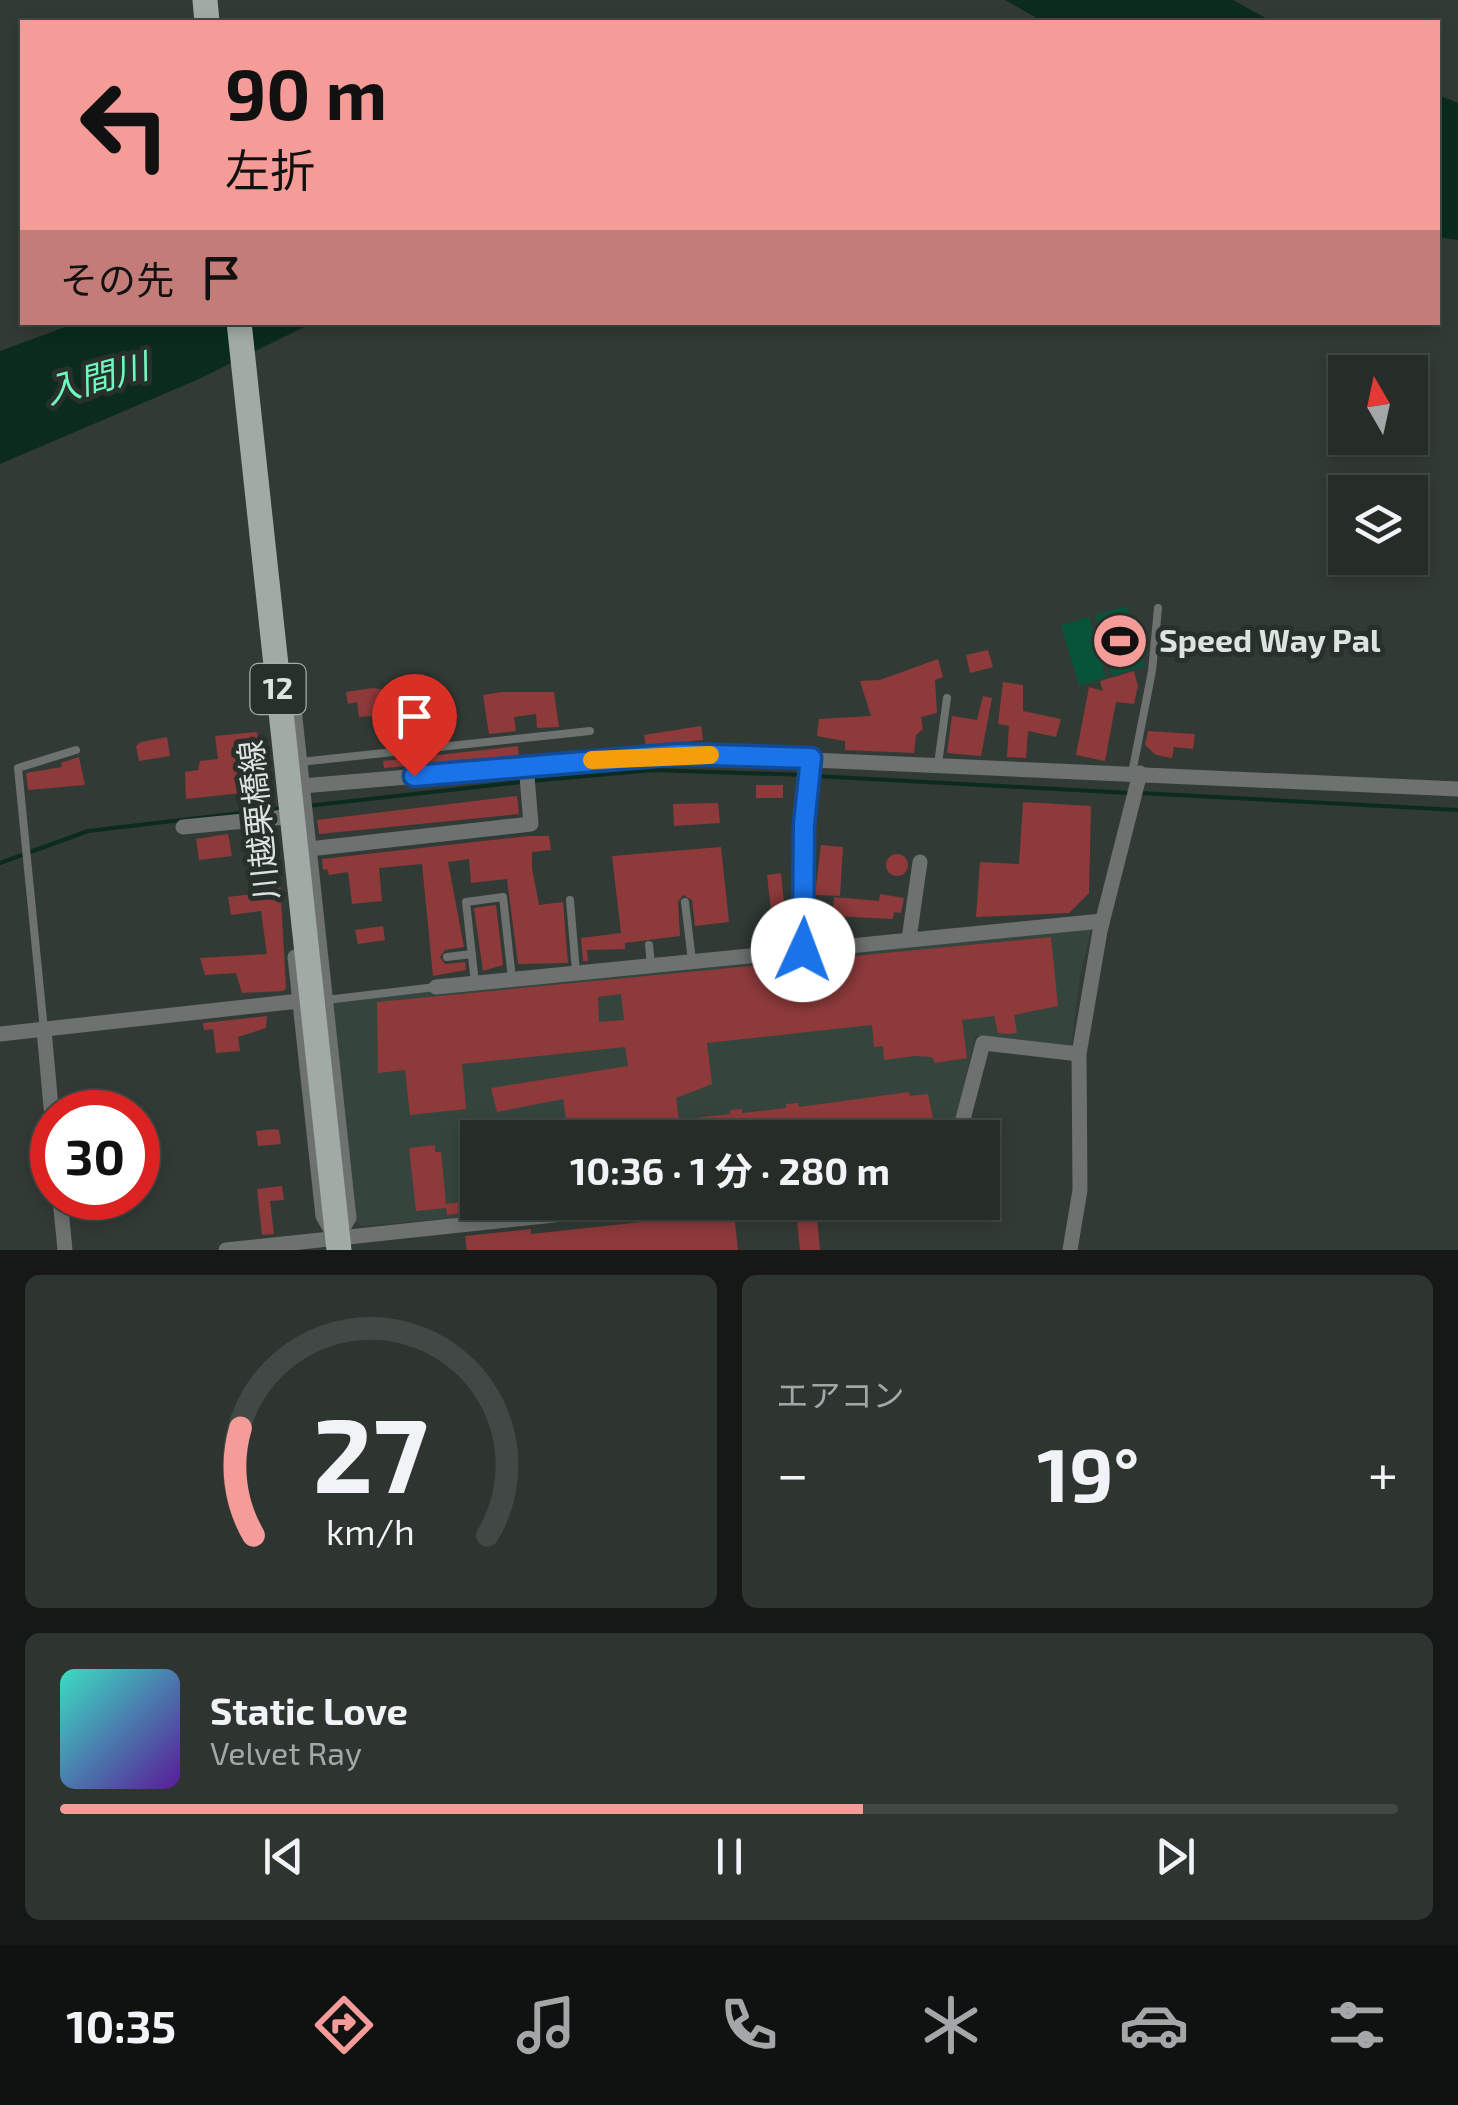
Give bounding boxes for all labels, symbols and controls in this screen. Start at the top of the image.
text: 90 m [225,50,387,134]
icon: left [60,60,190,190]
text: 左折 [225,142,315,196]
icon: arrive [194,250,249,305]
text: その先 [60,256,174,302]
water label: 入間川 [40,342,156,411]
north arrow [1328,355,1428,455]
map controls [1328,355,1428,575]
button: layers [1328,475,1428,575]
sports icon: Speed Way Pal [1090,611,1150,671]
place label: Speed Way Pal [1159,620,1381,659]
road number: 12 [250,664,306,714]
pin [372,674,457,777]
icon: arrive [387,689,442,744]
street label: 川越栗橋線 [230,739,284,902]
position arrow [751,898,855,1002]
speed limit sign: 30 [30,1090,160,1220]
text: 10:36 · 1 分 · 280 m [570,1147,890,1193]
text: エアコン [777,1375,905,1413]
text: 27 [313,1389,428,1514]
text: 19° [1037,1427,1139,1517]
text: − [777,1439,809,1505]
text: + [1368,1439,1398,1505]
text: km/h [326,1509,415,1552]
text: Static Love [210,1687,408,1733]
text: Velvet Ray [210,1733,362,1771]
icon: previous [256,1829,311,1884]
icon: pause [702,1829,757,1884]
icon: next [1148,1829,1203,1884]
icon: directions [309,1990,379,2060]
icon: music [511,1990,581,2060]
icon: phone [714,1990,784,2060]
icon: climate [916,1990,986,2060]
icon: car [1119,1990,1189,2060]
icon: filters [1322,1990,1392,2060]
text: 10:35 [66,1998,176,2052]

